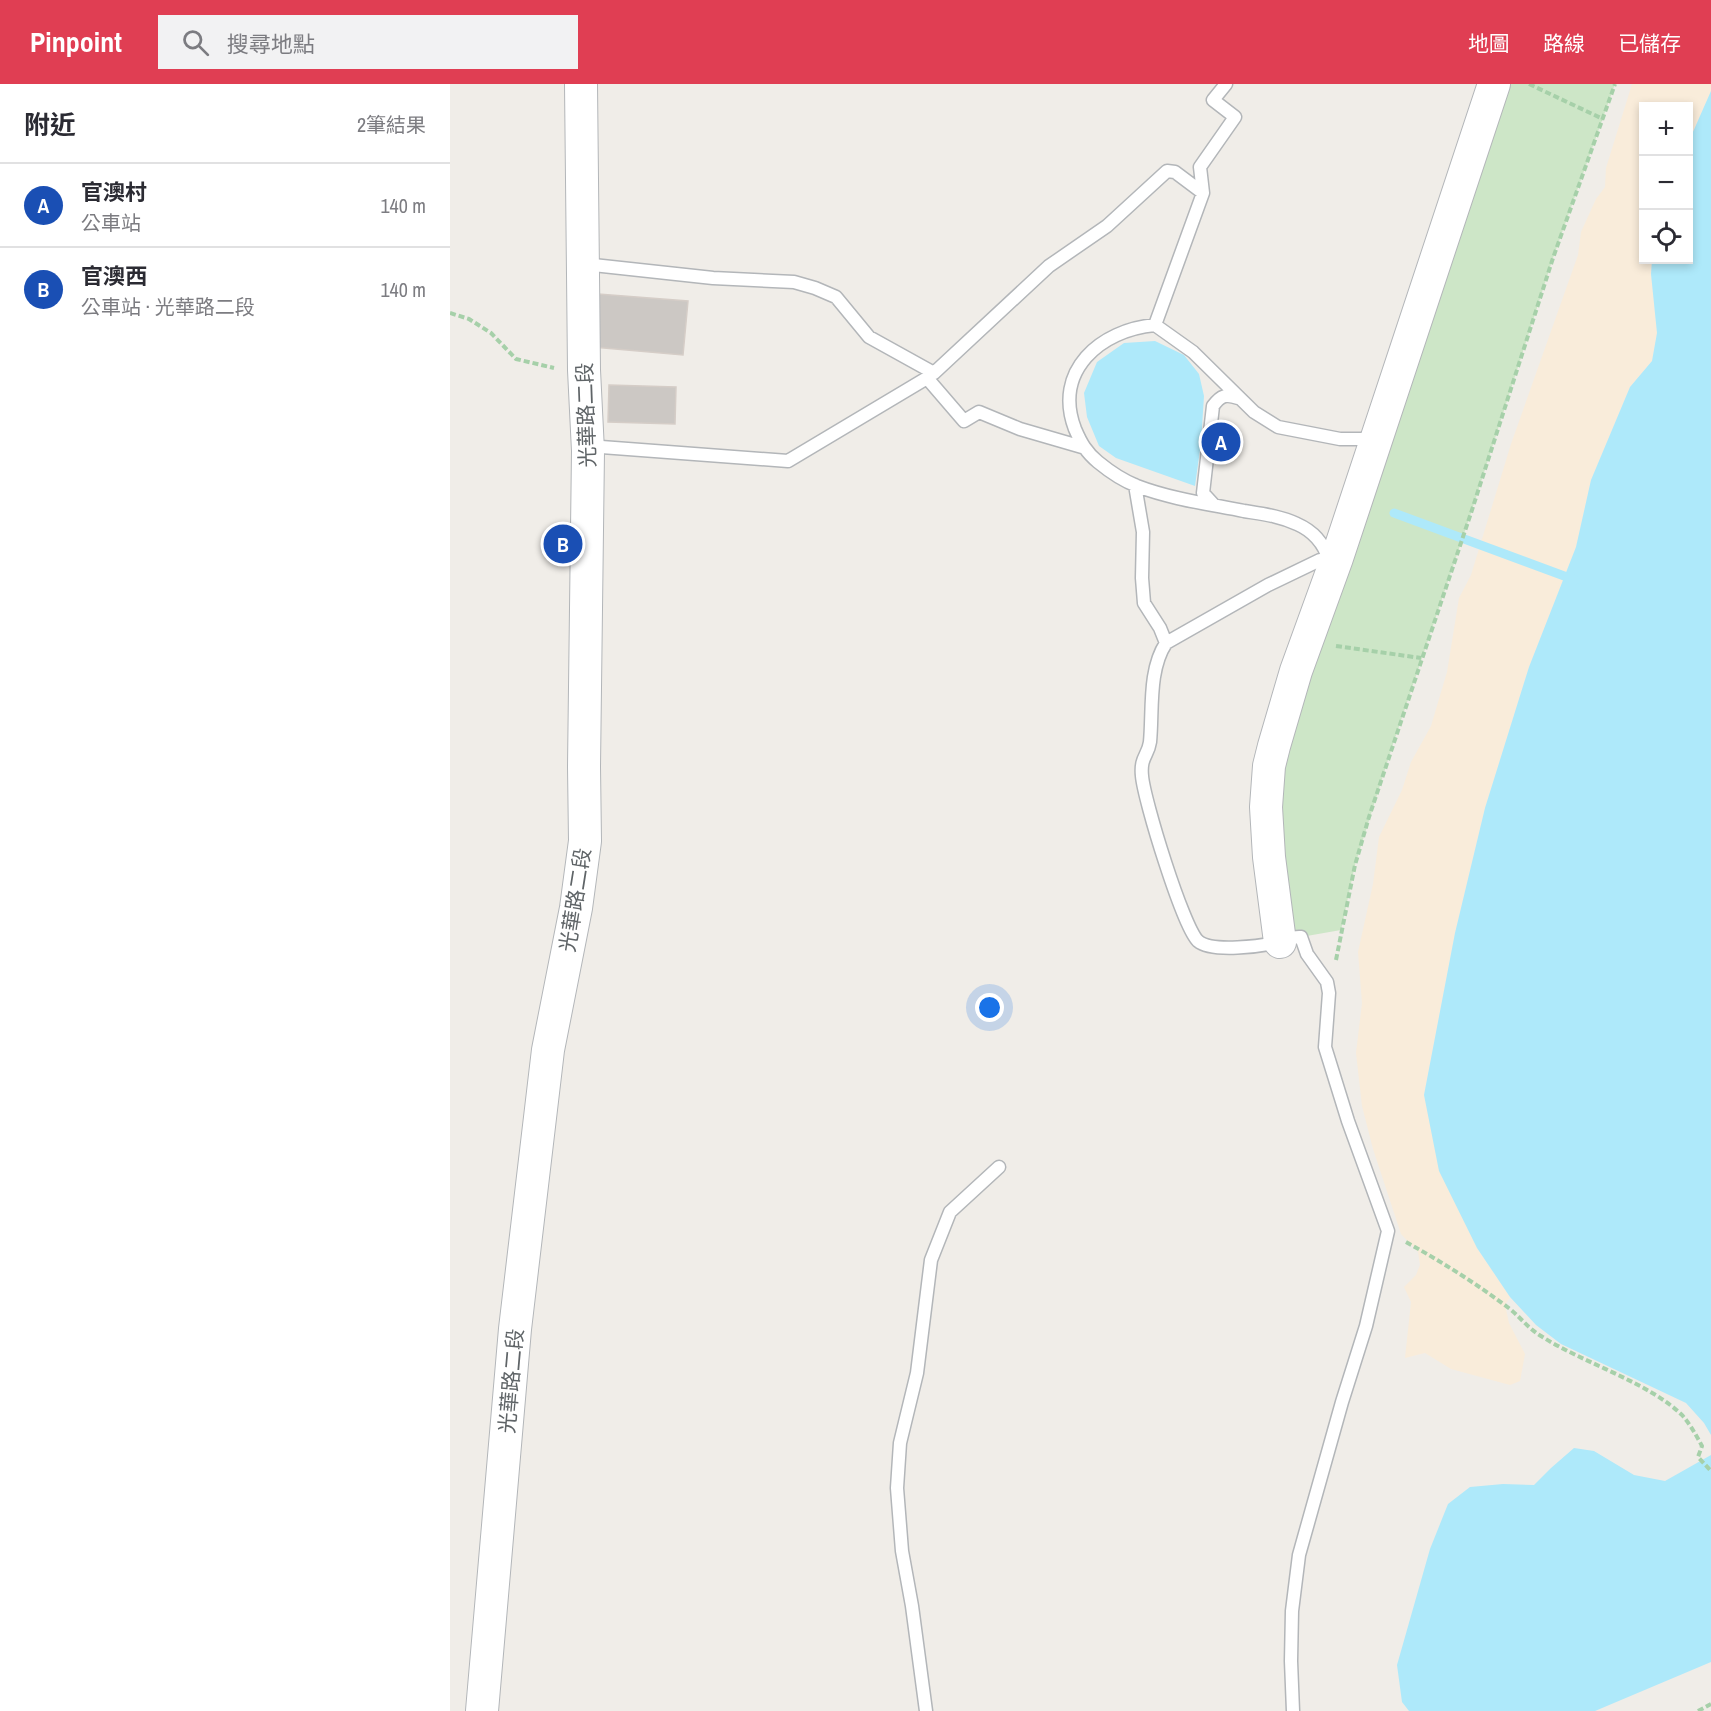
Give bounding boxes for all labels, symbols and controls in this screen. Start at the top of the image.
search box [158,15,578,69]
text: Pinpoint [30,23,122,61]
icon: search [179,26,212,59]
text: 搜尋地點 [227,29,315,59]
text: 地圖 [1468,29,1510,58]
text: 路線 [1543,29,1585,58]
text: 已儲存 [1618,29,1681,58]
map controls [1639,102,1693,264]
button: + [1639,102,1693,156]
text: 附近 [24,107,76,142]
text: 2筆結果 [357,111,426,138]
button: − [1639,156,1693,210]
text: 官澳村 [81,177,147,207]
text: A [38,192,49,219]
text: 140 m [380,192,426,219]
text: 公車站 [81,209,141,236]
button: locate [1639,210,1693,264]
text: 官澳西 [81,261,147,291]
text: B [38,276,49,303]
text: 140 m [380,276,426,303]
text: 公車站 · 光華路二段 [81,293,255,320]
street label: 光華路二段 [570,362,602,468]
pin: A [1202,420,1240,464]
pin: B [544,522,582,566]
street label: 光華路二段 [552,846,598,954]
your location [975,993,1004,1022]
street label: 光華路二段 [492,1327,530,1435]

